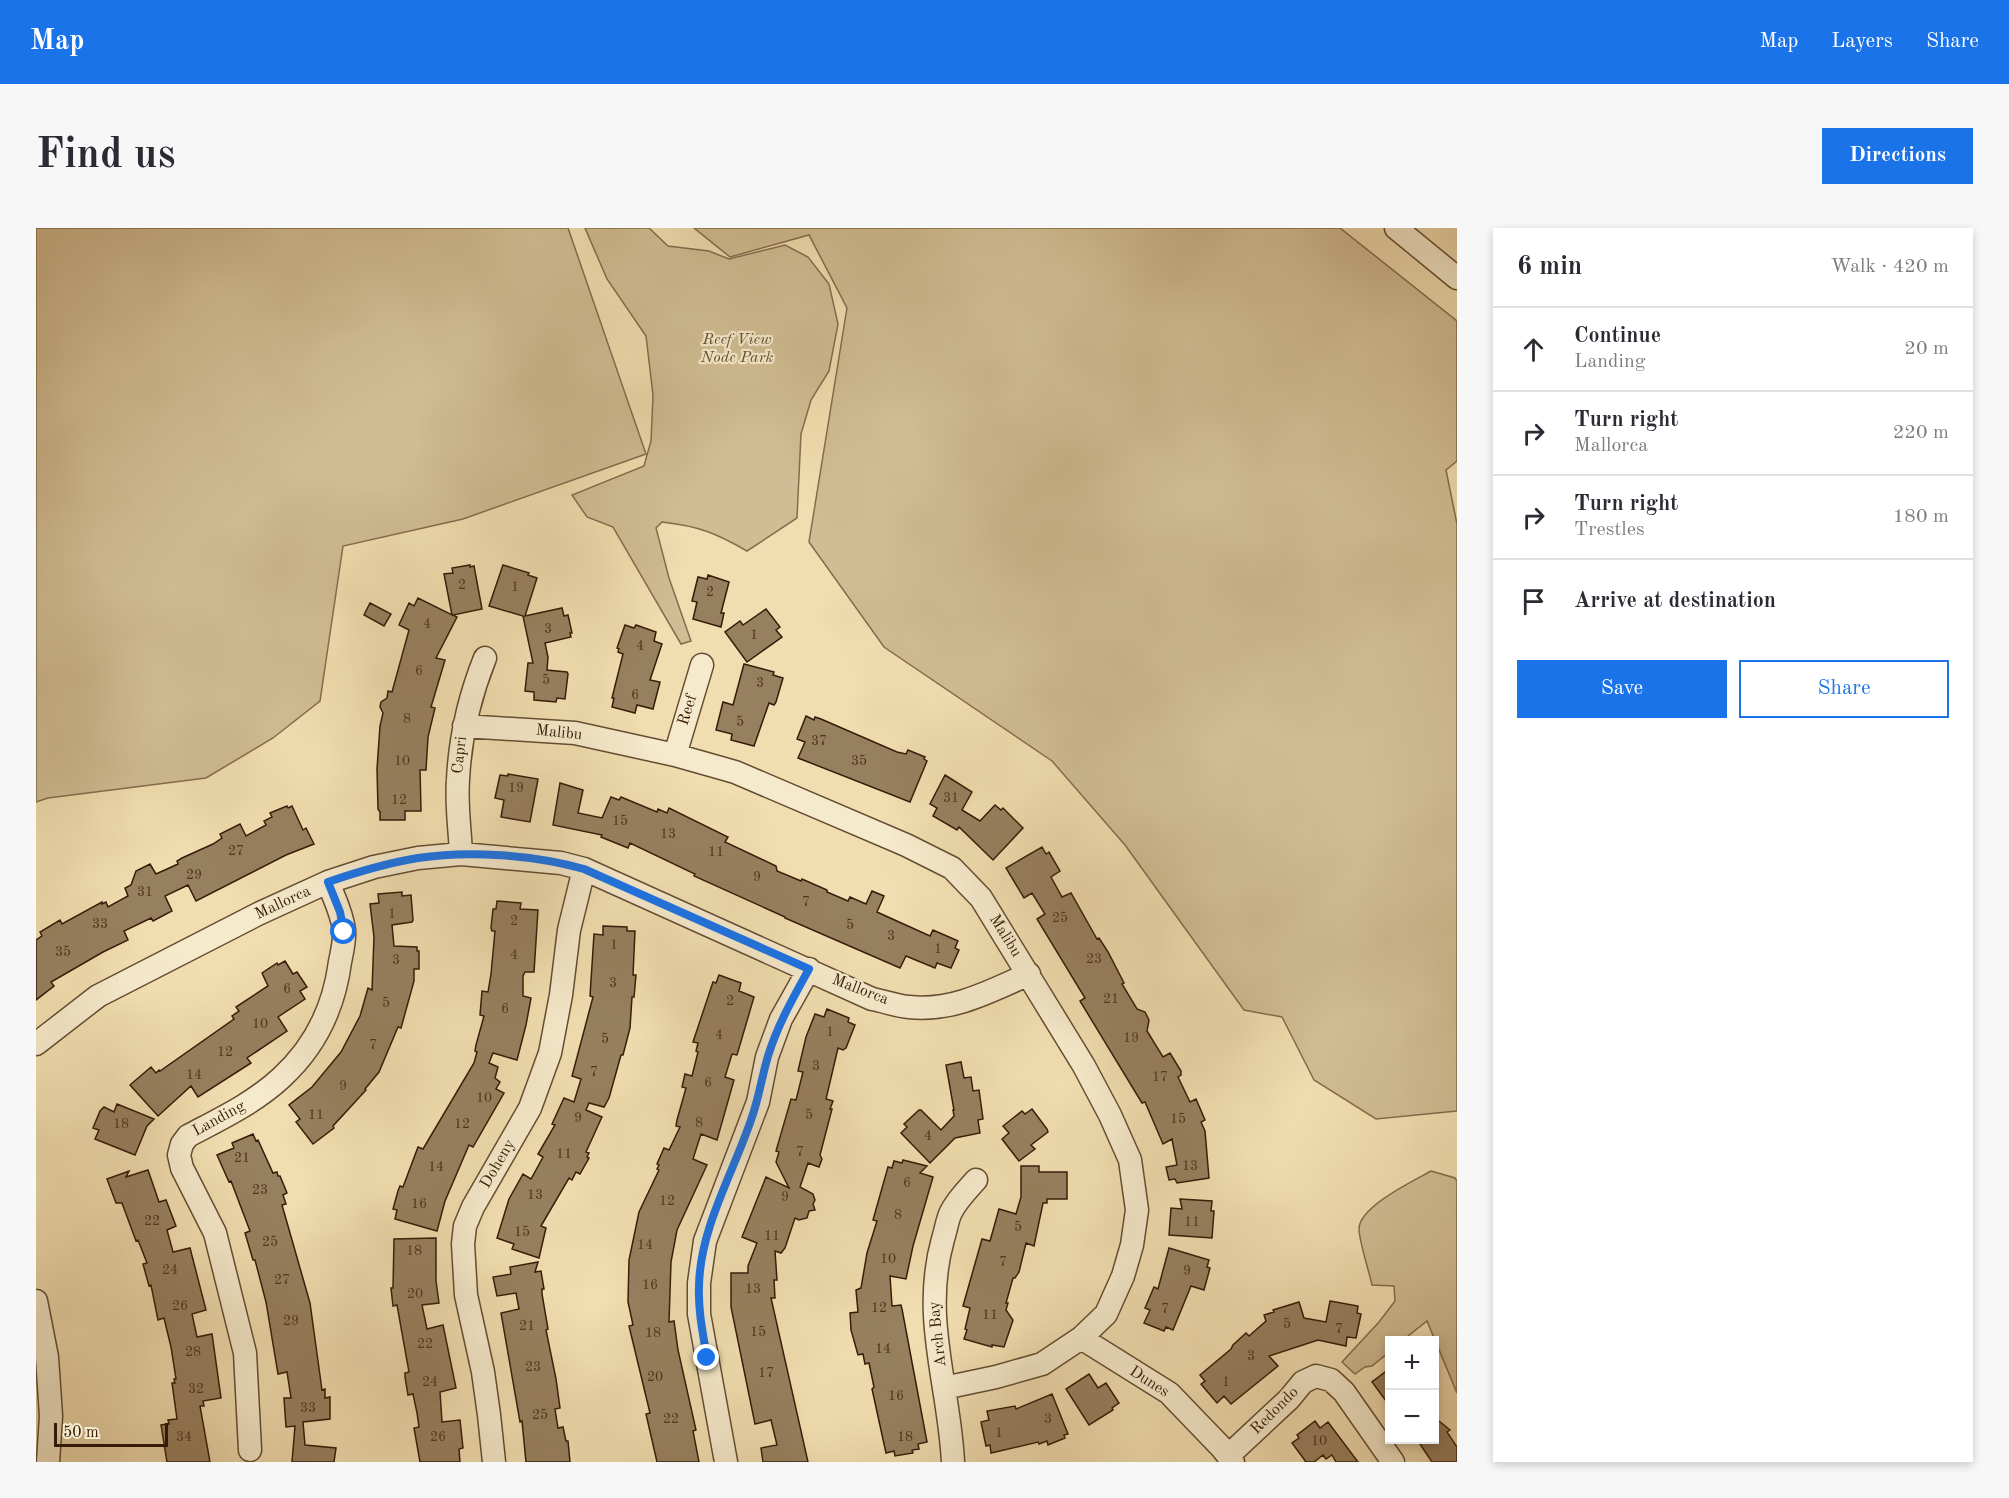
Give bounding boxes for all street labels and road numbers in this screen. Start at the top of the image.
street label: Reef [676,692,701,727]
street label: Malibu [535,723,583,743]
street label: Capri [450,735,470,775]
street label: Mallorca [253,883,313,923]
street label: Malibu [986,912,1024,960]
street label: Mallorca [829,972,891,1008]
street label: Landing [190,1098,248,1140]
street label: Doheny [478,1136,519,1191]
street label: Arch Bay [927,1300,949,1368]
street label: Dunes [1126,1363,1172,1401]
street label: Redondo [1248,1384,1302,1438]

